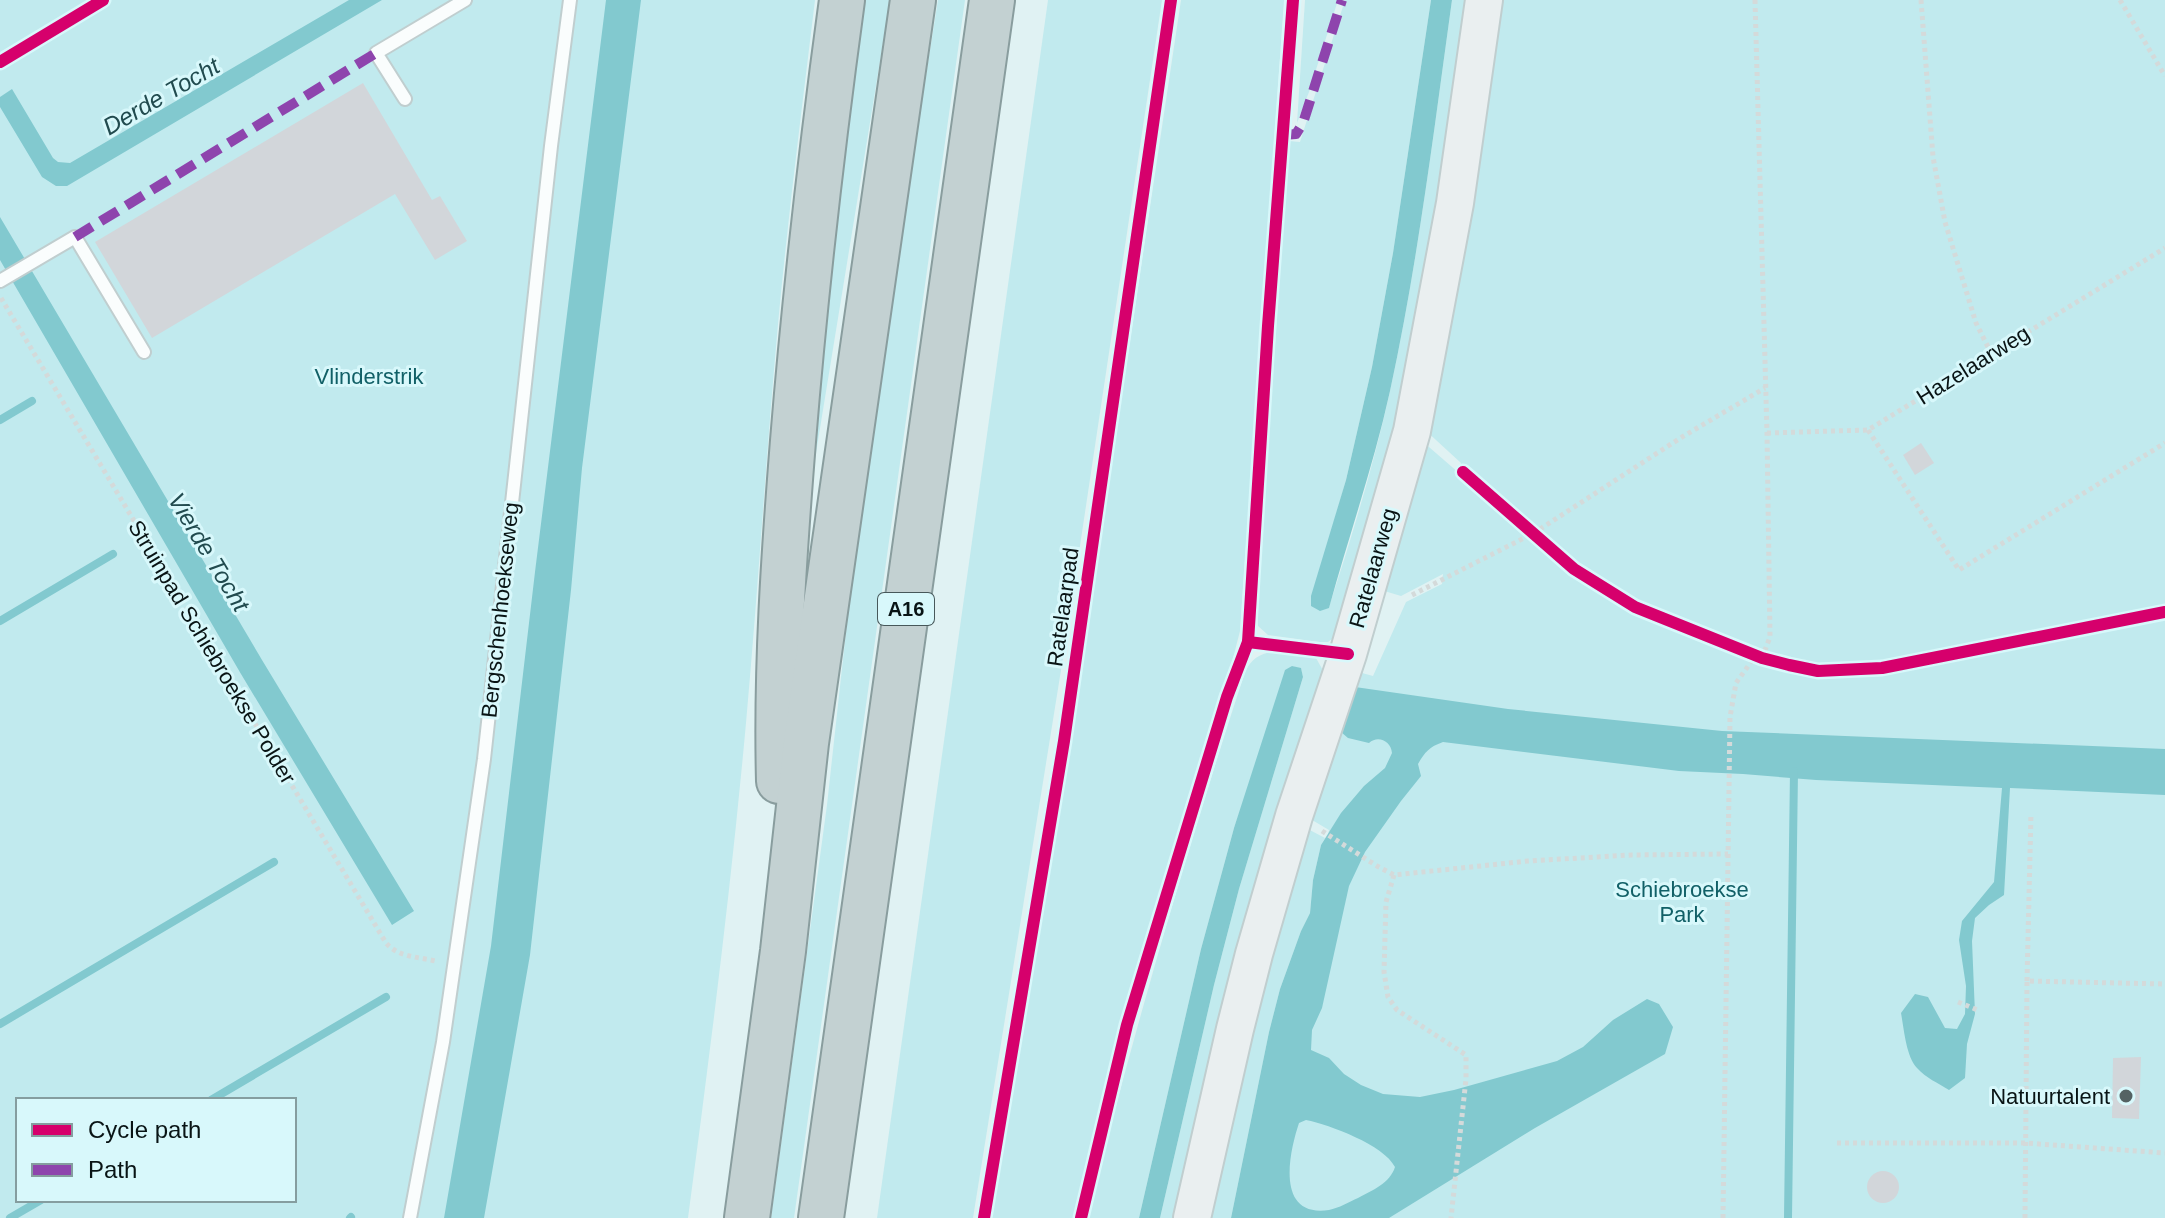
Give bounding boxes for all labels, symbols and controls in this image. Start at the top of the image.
water label: Derde Tocht [98,51,225,140]
street label: Hazelaarweg [1912,320,2034,410]
park label: Vlinderstrik [315,364,424,389]
water label: Vierde Tocht [163,488,256,617]
street label: Bergschenhoekseweg [476,501,524,719]
street label: Ratelaarweg [1344,505,1402,631]
street label: Struinpad Schiebroekse Polder [123,516,301,788]
street label: Ratelaarpad [1042,546,1084,668]
road number: A16 [878,593,934,625]
park label: Schiebroekse Park [1615,877,1749,927]
place label: Natuurtalent [1990,1084,2110,1109]
marker: Natuurtalent [2117,1087,2135,1105]
legend [16,1098,296,1202]
text: Cycle path [88,1116,201,1143]
text: Path [88,1156,137,1183]

